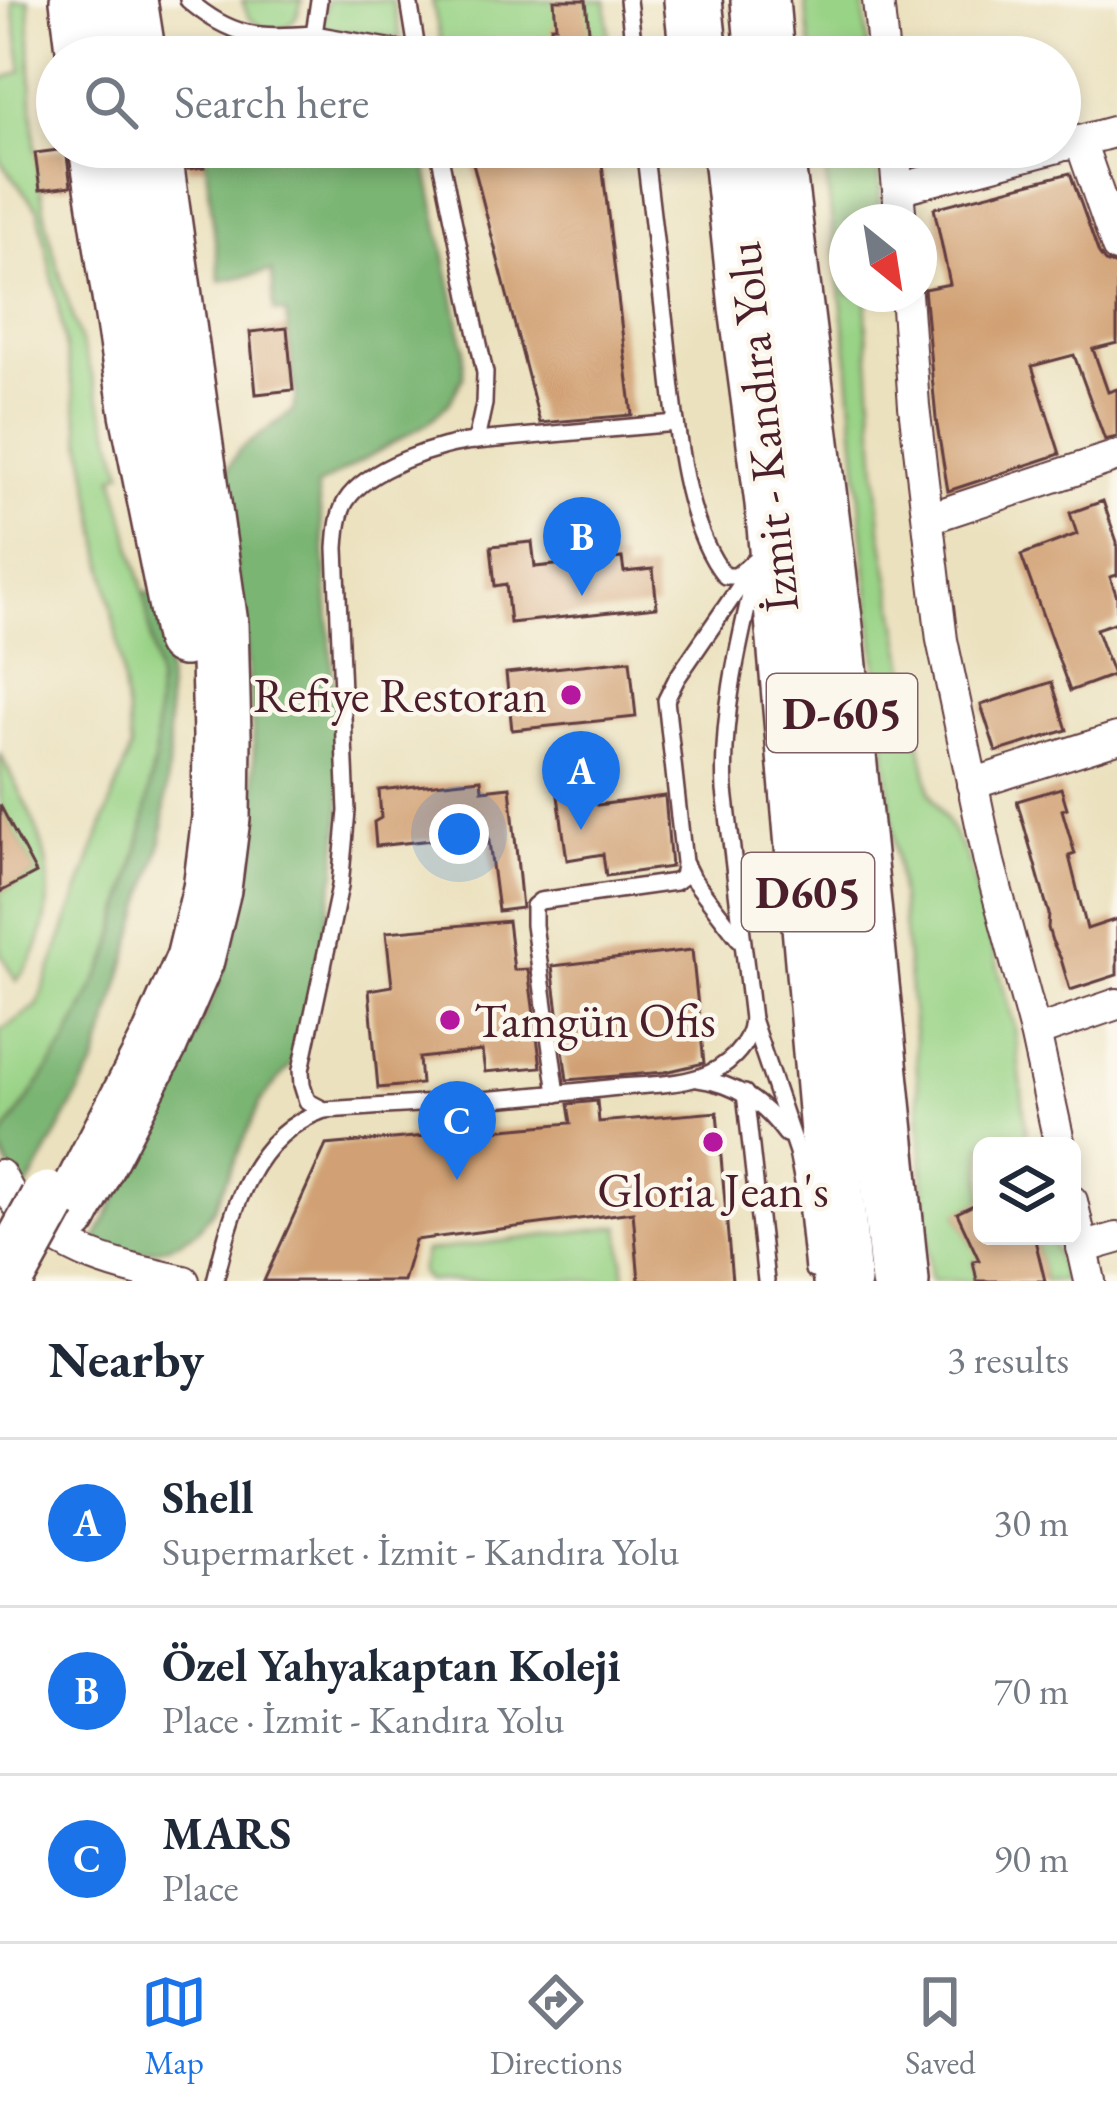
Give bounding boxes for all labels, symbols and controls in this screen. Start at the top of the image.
search box [36,36,1081,168]
icon: search [78,69,144,135]
text: Search here [174,73,369,131]
north arrow [829,204,937,312]
street label: İzmit - Kandıra Yolu [712,239,812,615]
pin: B [543,497,621,596]
place label: Refiye Restoran [253,664,547,726]
road number: D-605 [767,674,917,752]
marker: Refiye Restoran [558,682,584,708]
pin: A [542,731,620,830]
your location [429,804,489,864]
road number: D605 [742,853,874,931]
place label: Tamgün Ofis [474,989,716,1051]
marker: Tamgün Ofis [437,1007,463,1033]
pin: C [418,1081,496,1180]
marker: Gloria Jean's [700,1129,726,1155]
map controls [973,1137,1081,1245]
button: layers [973,1137,1081,1245]
place label: Gloria Jean's [597,1159,829,1221]
text: Nearby [48,1326,204,1392]
text: 3 results [947,1334,1069,1385]
text: Shell [162,1468,254,1526]
text: A [73,1497,101,1548]
text: 30 m [993,1497,1069,1548]
text: Supermarket · İzmit - Kandıra Yolu [162,1526,679,1577]
text: Özel Yahyakaptan Koleji [162,1636,620,1694]
text: B [75,1665,99,1716]
text: 70 m [993,1665,1069,1716]
text: Place · İzmit - Kandıra Yolu [162,1694,564,1745]
text: MARS [162,1804,292,1862]
text: C [73,1833,101,1884]
text: 90 m [993,1833,1069,1884]
text: Place [162,1862,239,1913]
tab: Map [141,1969,207,2084]
tab: Directions [490,1969,623,2084]
tab: Saved [905,1969,976,2084]

